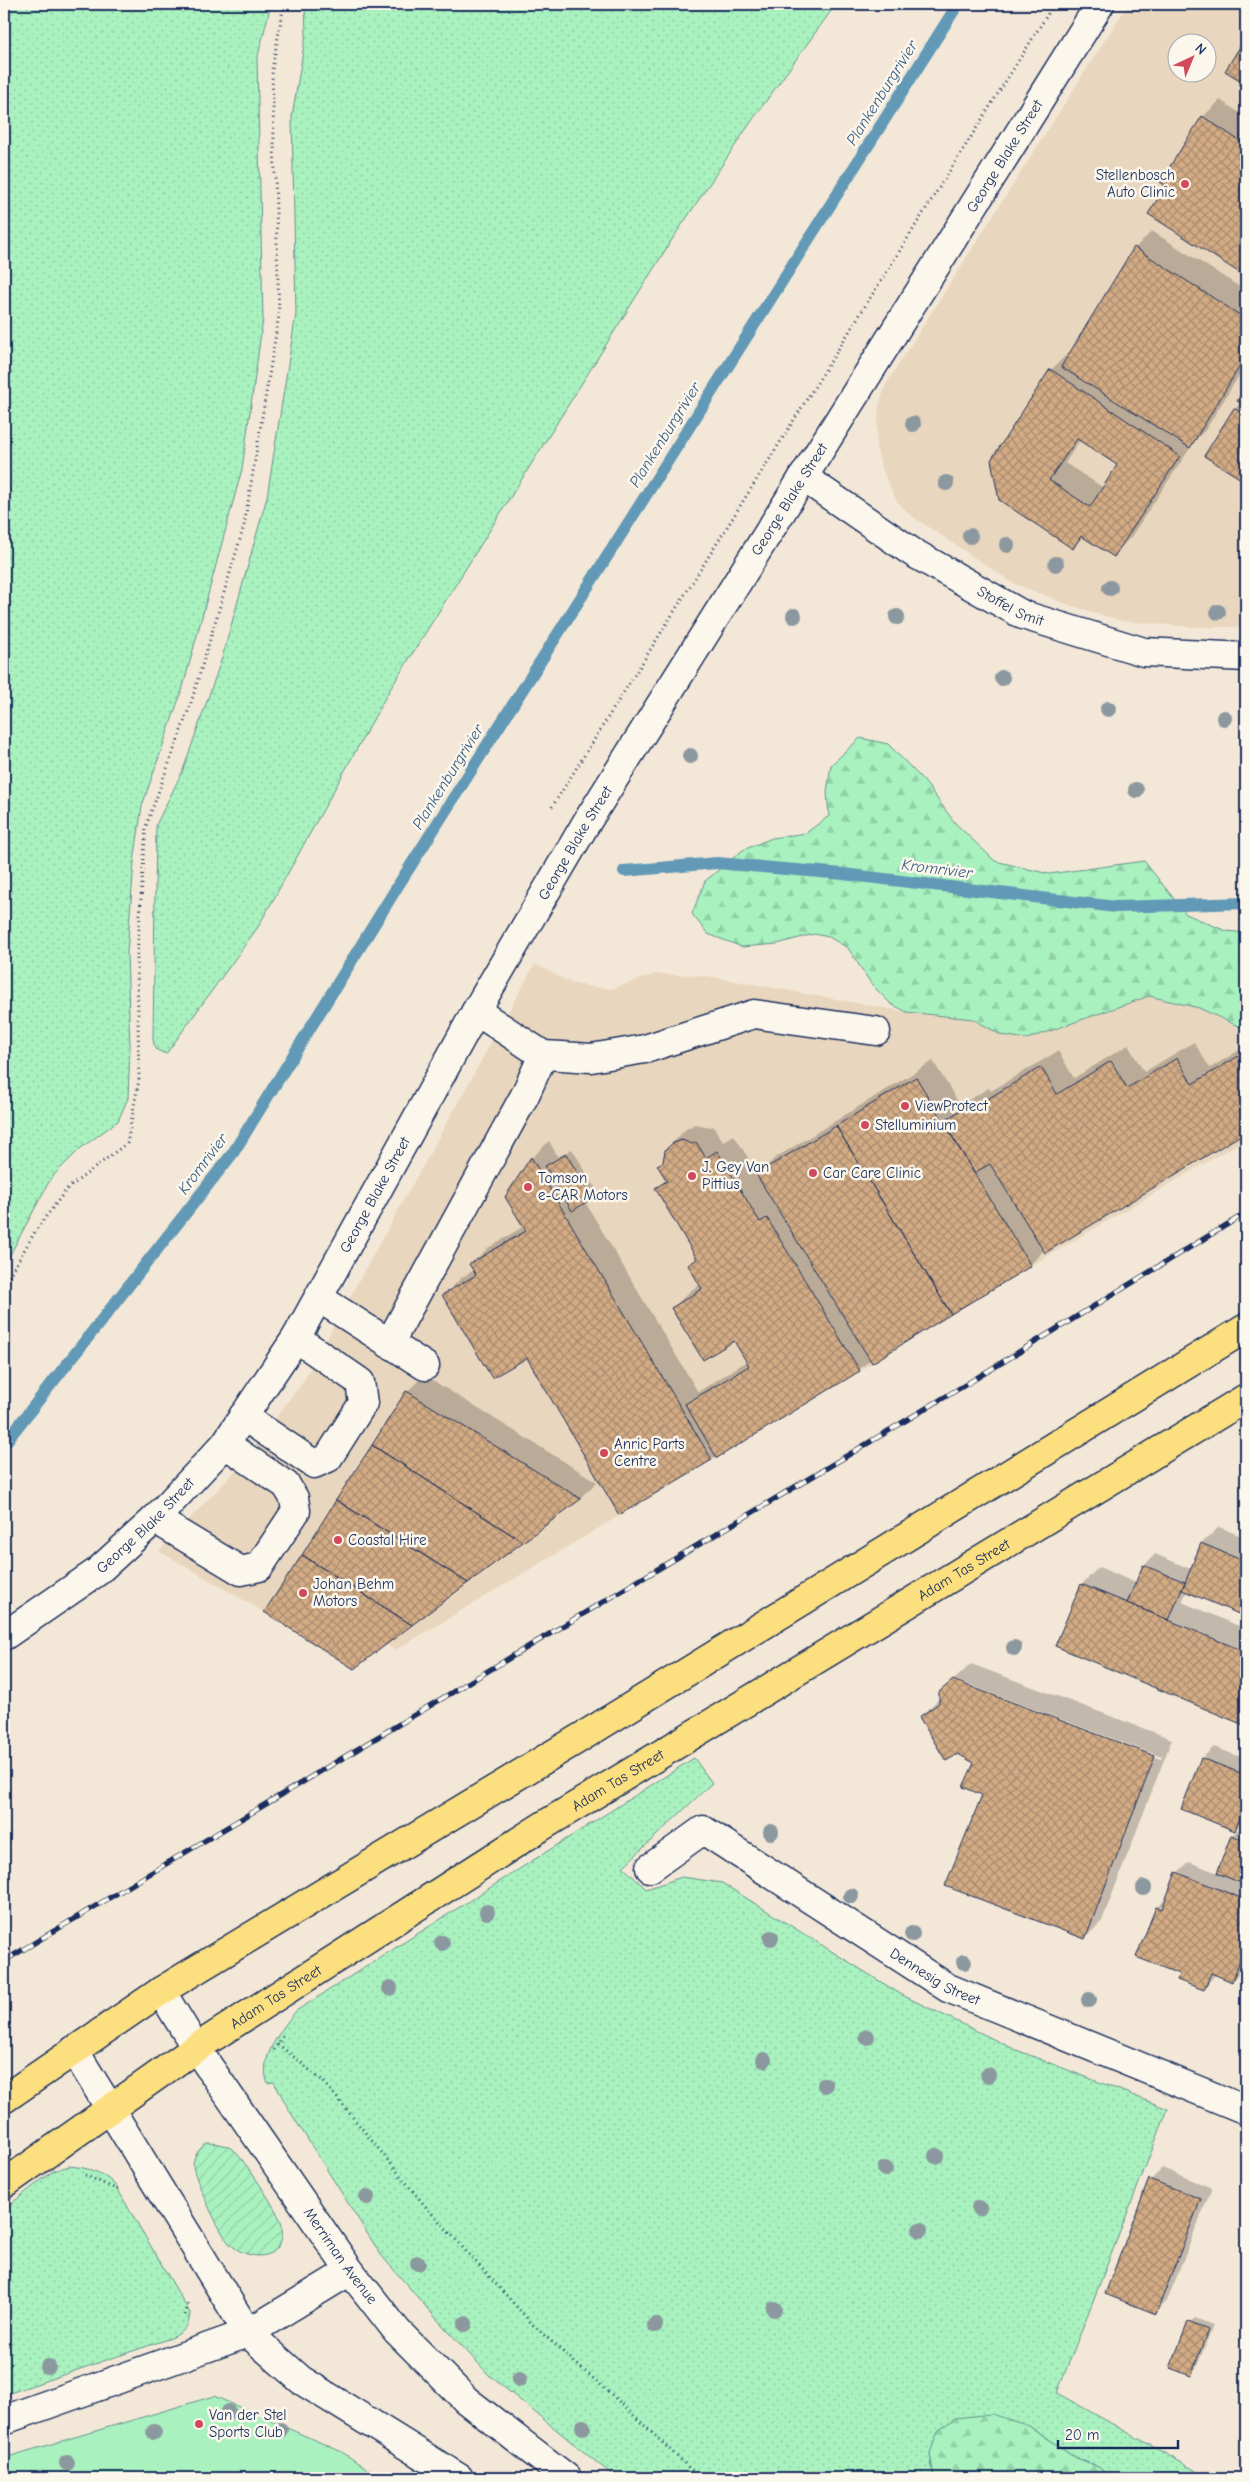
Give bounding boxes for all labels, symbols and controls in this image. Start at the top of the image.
north arrow [1168,32,1218,82]
water label: Plankenburgrivier [843,37,922,149]
text: N [1191,40,1210,58]
street label: George Blake Street [962,96,1047,216]
place label: Stellenbosch Auto Clinic [1096,166,1175,201]
marker: Stellenbosch Auto Clinic [1179,178,1191,190]
water label: Plankenburgrivier [626,379,705,491]
street label: George Blake Street [747,439,832,559]
street label: Stoffel Smit [974,582,1047,630]
water label: Plankenburgrivier [409,721,488,833]
street label: George Blake Street [534,782,617,903]
water label: Kromrivier [901,856,974,882]
place label: ViewProtect [915,1097,988,1115]
marker: ViewProtect [899,1100,911,1112]
place label: Stelluminium [875,1116,956,1134]
marker: Stelluminium [859,1119,871,1131]
water label: Kromrivier [174,1130,232,1198]
street label: George Blake Street [336,1133,414,1256]
place label: J. Gey Van Pittius [702,1158,769,1193]
place label: Car Care Clinic [823,1164,921,1182]
marker: Car Care Clinic [807,1167,819,1179]
place label: Tomson e-CAR Motors [538,1169,628,1204]
marker: J. Gey Van Pittius [686,1170,698,1182]
marker: Tomson e-CAR Motors [522,1181,534,1193]
place label: Anric Parts Centre [614,1435,685,1470]
marker: Anric Parts Centre [598,1447,610,1459]
street label: George Blake Street [93,1473,198,1577]
place label: Coastal Hire [348,1531,427,1549]
marker: Coastal Hire [332,1534,344,1546]
street label: Adam Tas Street [914,1534,1014,1605]
place label: Johan Behm Motors [313,1575,394,1610]
marker: Johan Behm Motors [297,1587,309,1599]
street label: Adam Tas Street [568,1745,668,1815]
street label: Dennesig Street [886,1944,983,2009]
street label: Adam Tas Street [227,1961,325,2033]
street label: Merriman Avenue [300,2204,382,2308]
place label: Van der Stel Sports Club [209,2406,287,2441]
scale bar [1058,2417,1178,2449]
marker: Van der Stel Sports Club [193,2418,205,2430]
text: 20 m [1065,2426,1099,2444]

